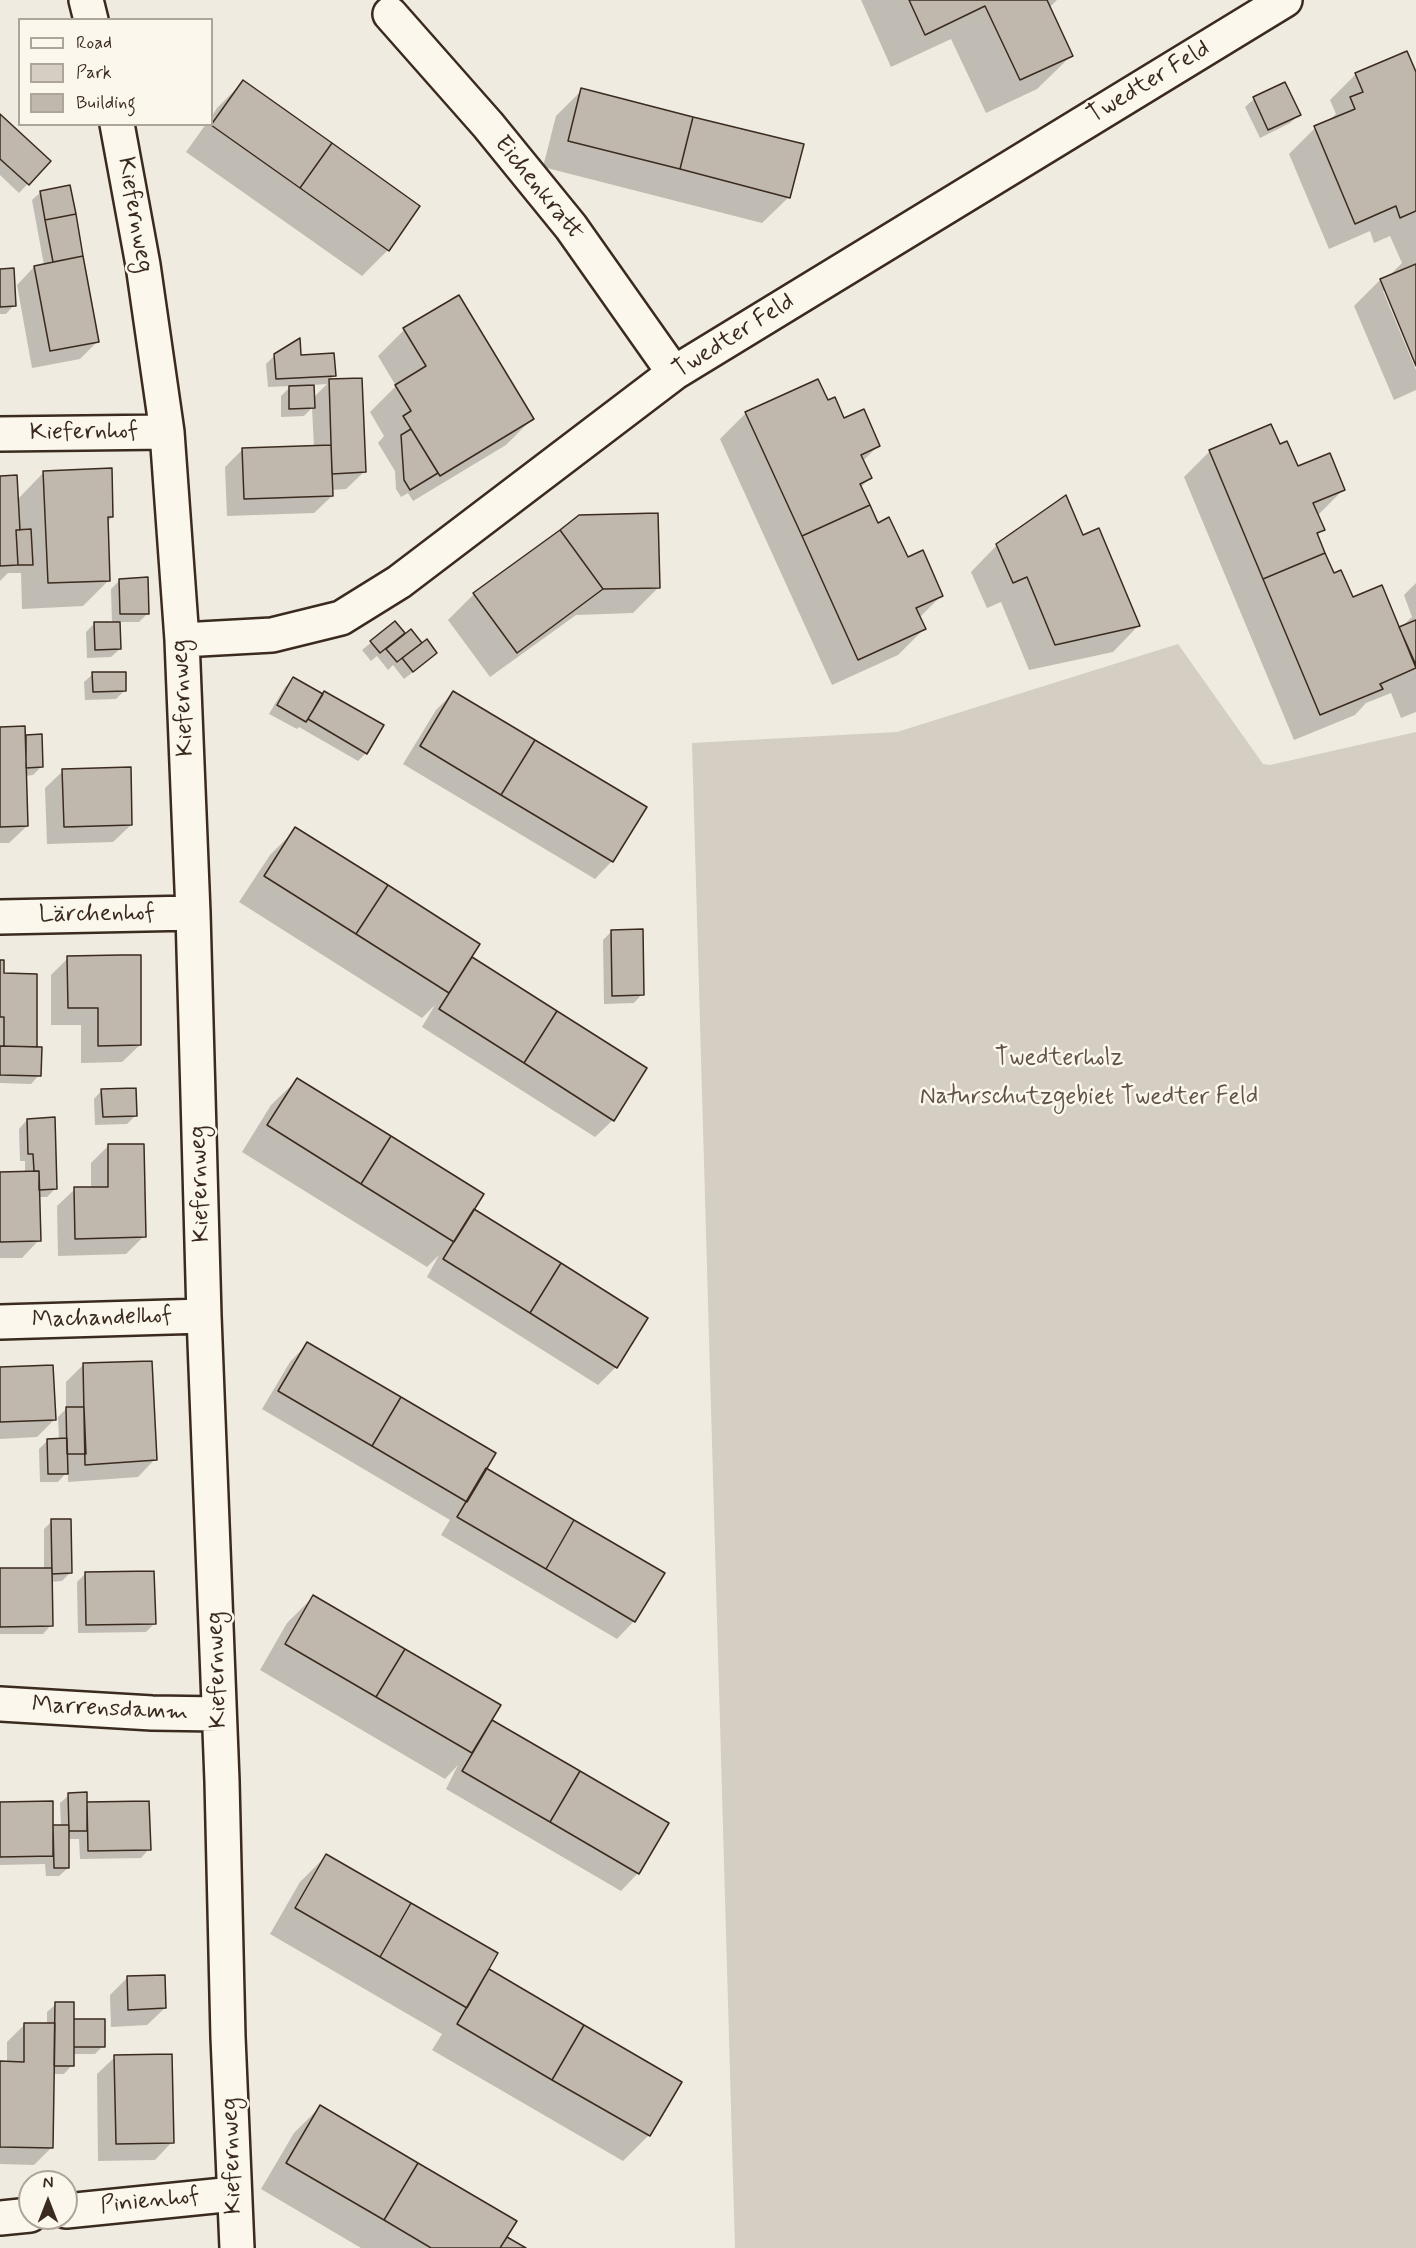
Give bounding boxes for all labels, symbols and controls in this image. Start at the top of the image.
legend [18,18,213,126]
text: Road [76,31,112,55]
street label: Twedter Feld [1082,35,1216,131]
text: Park [76,61,112,85]
text: Building [76,91,136,115]
street label: Eichenkratt [487,131,589,247]
street label: Kiefernweg [110,155,158,275]
street label: Twedter Feld [668,288,800,386]
street label: Kiefernhof [29,418,139,448]
street label: Kiefernweg [167,639,201,757]
street label: Lärchenhof [39,900,155,930]
park label: Twedterholz [995,1045,1123,1073]
park label: Naturschutzgebiet Twedter Feld [920,1084,1258,1112]
street label: Kiefernweg [185,1125,217,1243]
street label: Machandelhof [31,1302,173,1336]
street label: Kiefernweg [202,1611,234,1729]
street label: Marrensdamm [31,1692,189,1728]
street label: Kiefernweg [217,2097,249,2215]
north arrow [18,2170,78,2230]
text: N [43,2173,53,2194]
street label: Pinienhof [99,2182,201,2222]

